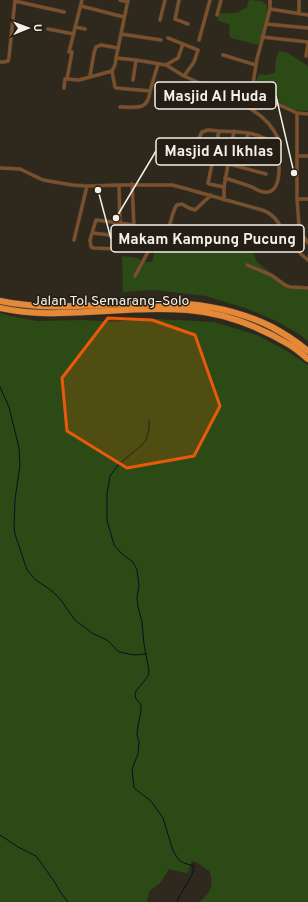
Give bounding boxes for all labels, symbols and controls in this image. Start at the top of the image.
north arrow [8,8,48,48]
text: U [30,24,44,32]
callout: Masjid Al Huda [155,82,276,109]
text: Masjid Al Huda [163,88,267,107]
callout: Masjid Al Ikhlas [156,138,281,165]
text: Masjid Al Ikhlas [165,143,273,162]
callout: Makam Kampung Pucung [111,225,304,252]
text: Makam Kampung Pucung [118,231,296,250]
street label: Jalan Tol Semarang–Solo [33,293,190,310]

